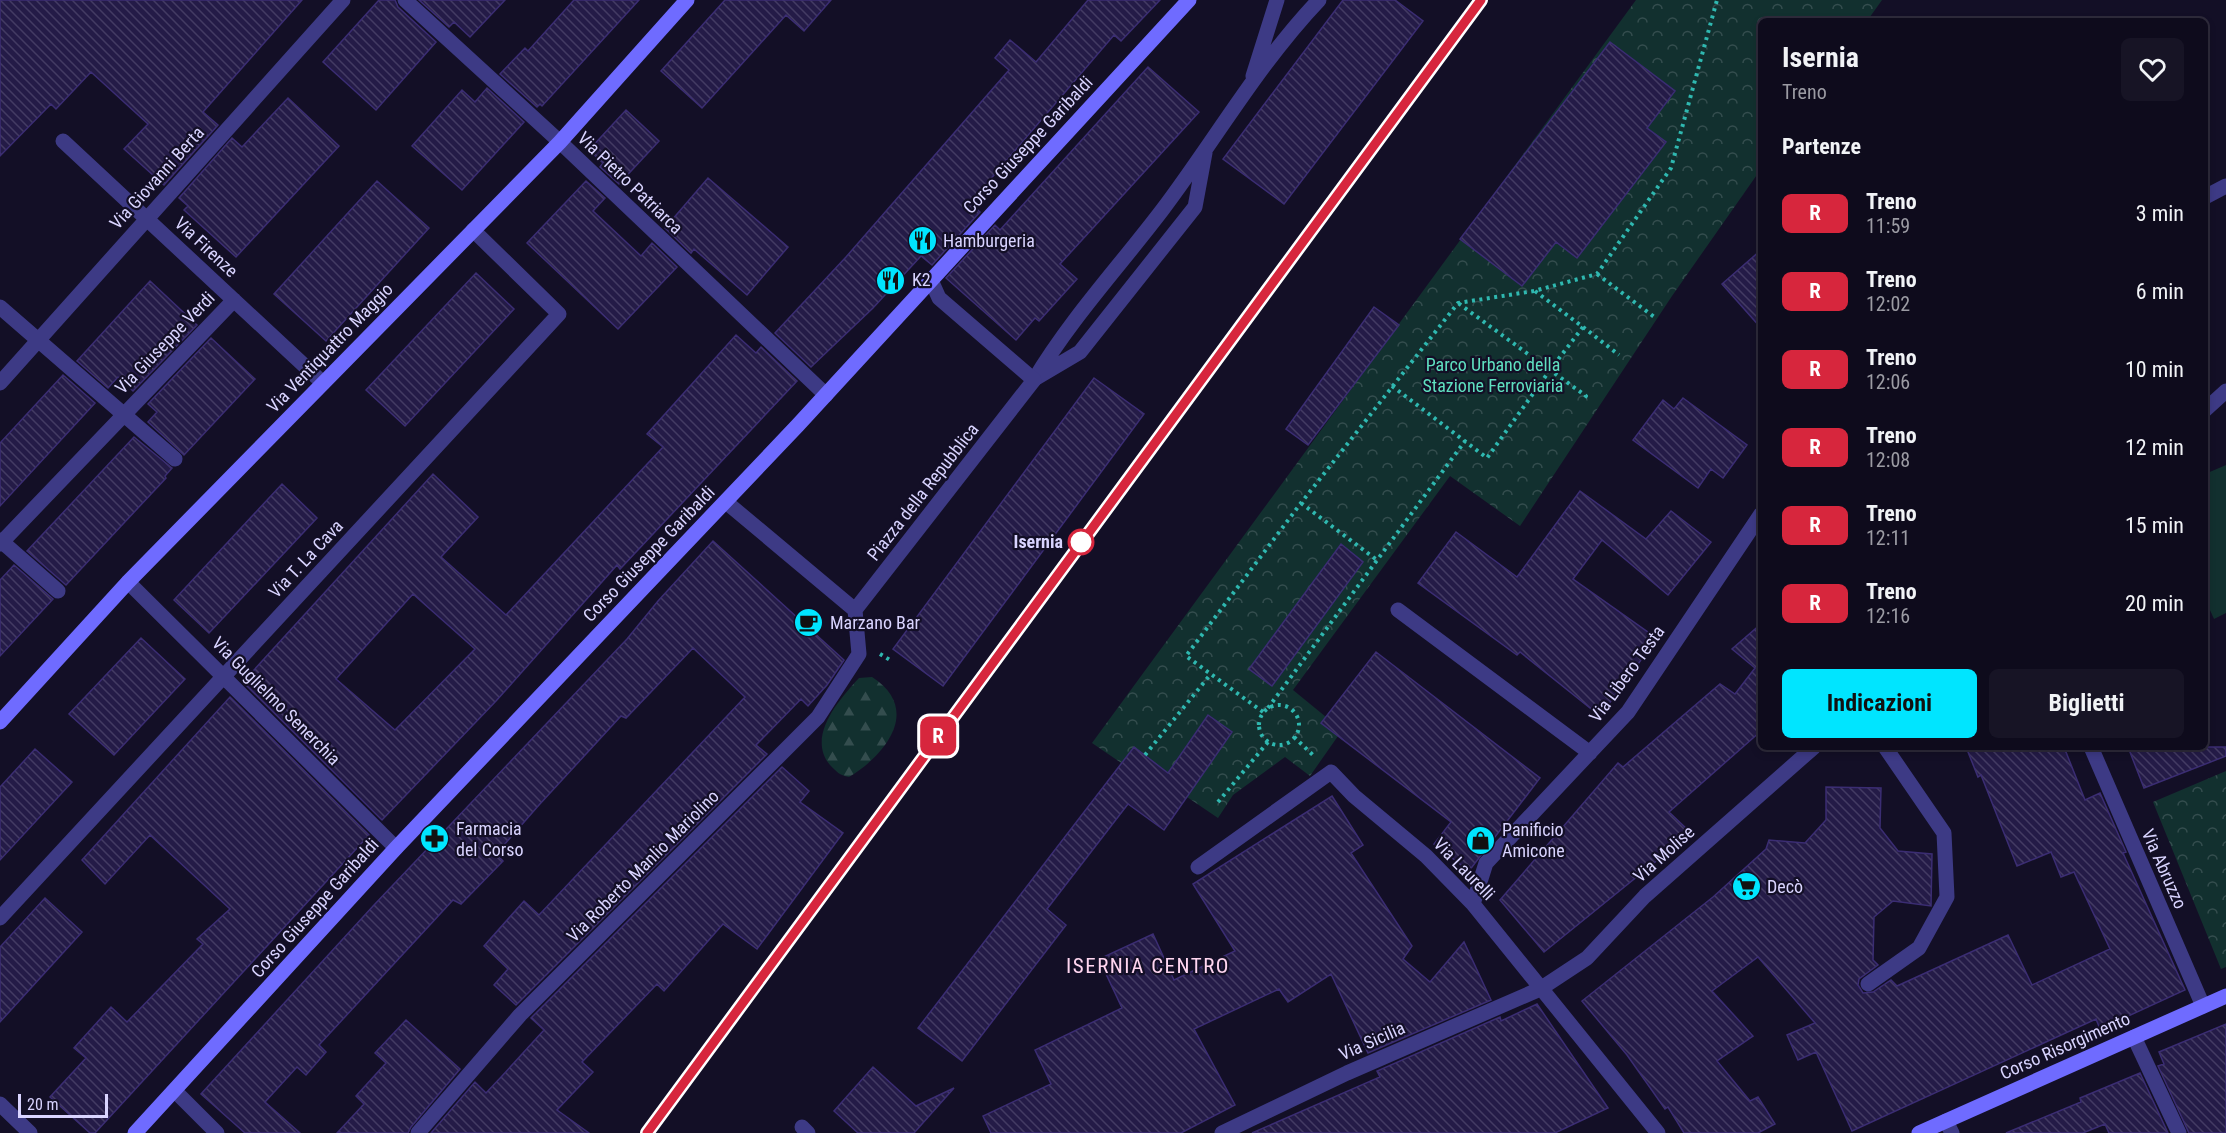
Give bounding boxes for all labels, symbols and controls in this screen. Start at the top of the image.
button: heart [2121,38,2184,101]
text: Isernia [1782,41,1859,74]
street label: Corso Giuseppe Garibaldi [959,72,1097,218]
text: Treno [1782,80,1827,104]
street label: Via Giovanni Berta [105,122,208,233]
street label: Via Pietro Patriarca [574,127,687,238]
text: Partenze [1782,134,1861,159]
text: Treno [1866,189,1917,214]
text: R [1809,201,1821,225]
text: 3 min [2136,201,2184,226]
street label: Via Firenze [170,212,242,281]
text: 11:59 [1866,214,1910,238]
restaurant icon: Hamburgeria [906,225,938,257]
place label: Hamburgeria [943,230,1035,251]
restaurant icon: K2 [875,264,907,296]
text: Treno [1866,267,1917,292]
place label: K2 [912,269,931,290]
street label: Via Ventiquattro Maggio [262,279,397,417]
text: R [1809,279,1821,303]
text: 6 min [2136,279,2184,304]
street label: Via Giuseppe Verdi [111,287,219,398]
text: 12:02 [1866,292,1910,316]
text: Treno [1866,345,1917,370]
park label: Parco Urbano della Stazione Ferroviaria [1423,354,1563,396]
text: R [1809,357,1821,381]
text: 10 min [2125,357,2184,382]
text: 12:06 [1866,370,1910,394]
street label: Piazza della Repubblica [863,419,983,564]
text: Treno [1866,423,1917,448]
text: R [1809,435,1821,459]
text: 12 min [2125,435,2184,460]
text: 12:08 [1866,448,1910,472]
street label: Corso Giuseppe Garibaldi [579,482,719,626]
text: Treno [1866,501,1917,526]
text: R [1809,513,1821,537]
text: 15 min [2125,513,2184,538]
street label: Via T. La Cava [264,515,347,602]
text: 12:11 [1866,526,1910,550]
marker: Isernia [1068,529,1094,555]
place label: Isernia [1014,531,1063,552]
text: Treno [1866,579,1917,604]
text: R [1809,591,1821,615]
text: 20 min [2125,591,2184,616]
text: 12:16 [1866,604,1910,628]
cafe icon: Marzano Bar [793,607,825,639]
place label: Marzano Bar [830,612,921,633]
street label: Via Libero Testa [1585,621,1669,726]
street label: Via Guglielmo Senerchia [208,632,345,769]
button: Indicazioni [1782,669,1977,738]
button: Biglietti [1989,669,2184,738]
line badge: R [918,716,958,756]
text: R [932,724,944,748]
street label: Via Roberto Manlio Mariolino [562,785,723,946]
place label: Farmacia del Corso [456,818,524,860]
place label: Panificio Amicone [1502,819,1565,861]
street label: Via Molise [1629,821,1698,886]
pharmacy icon: Farmacia del Corso [419,823,451,855]
shop icon: Panificio Amicone [1465,824,1497,856]
street label: Via Abruzzo [2138,826,2191,912]
street label: Via Laurelli [1429,833,1499,904]
street label: Corso Giuseppe Garibaldi [247,834,383,982]
supermarket icon: Decò [1730,871,1762,903]
place label: Decò [1767,876,1803,897]
district label: ISERNIA CENTRO [1066,954,1230,978]
street label: Corso Risorgimento [1996,1007,2133,1084]
street label: Via Sicilia [1336,1017,1408,1064]
scale bar [18,1091,108,1118]
text: 20 m [27,1095,59,1114]

